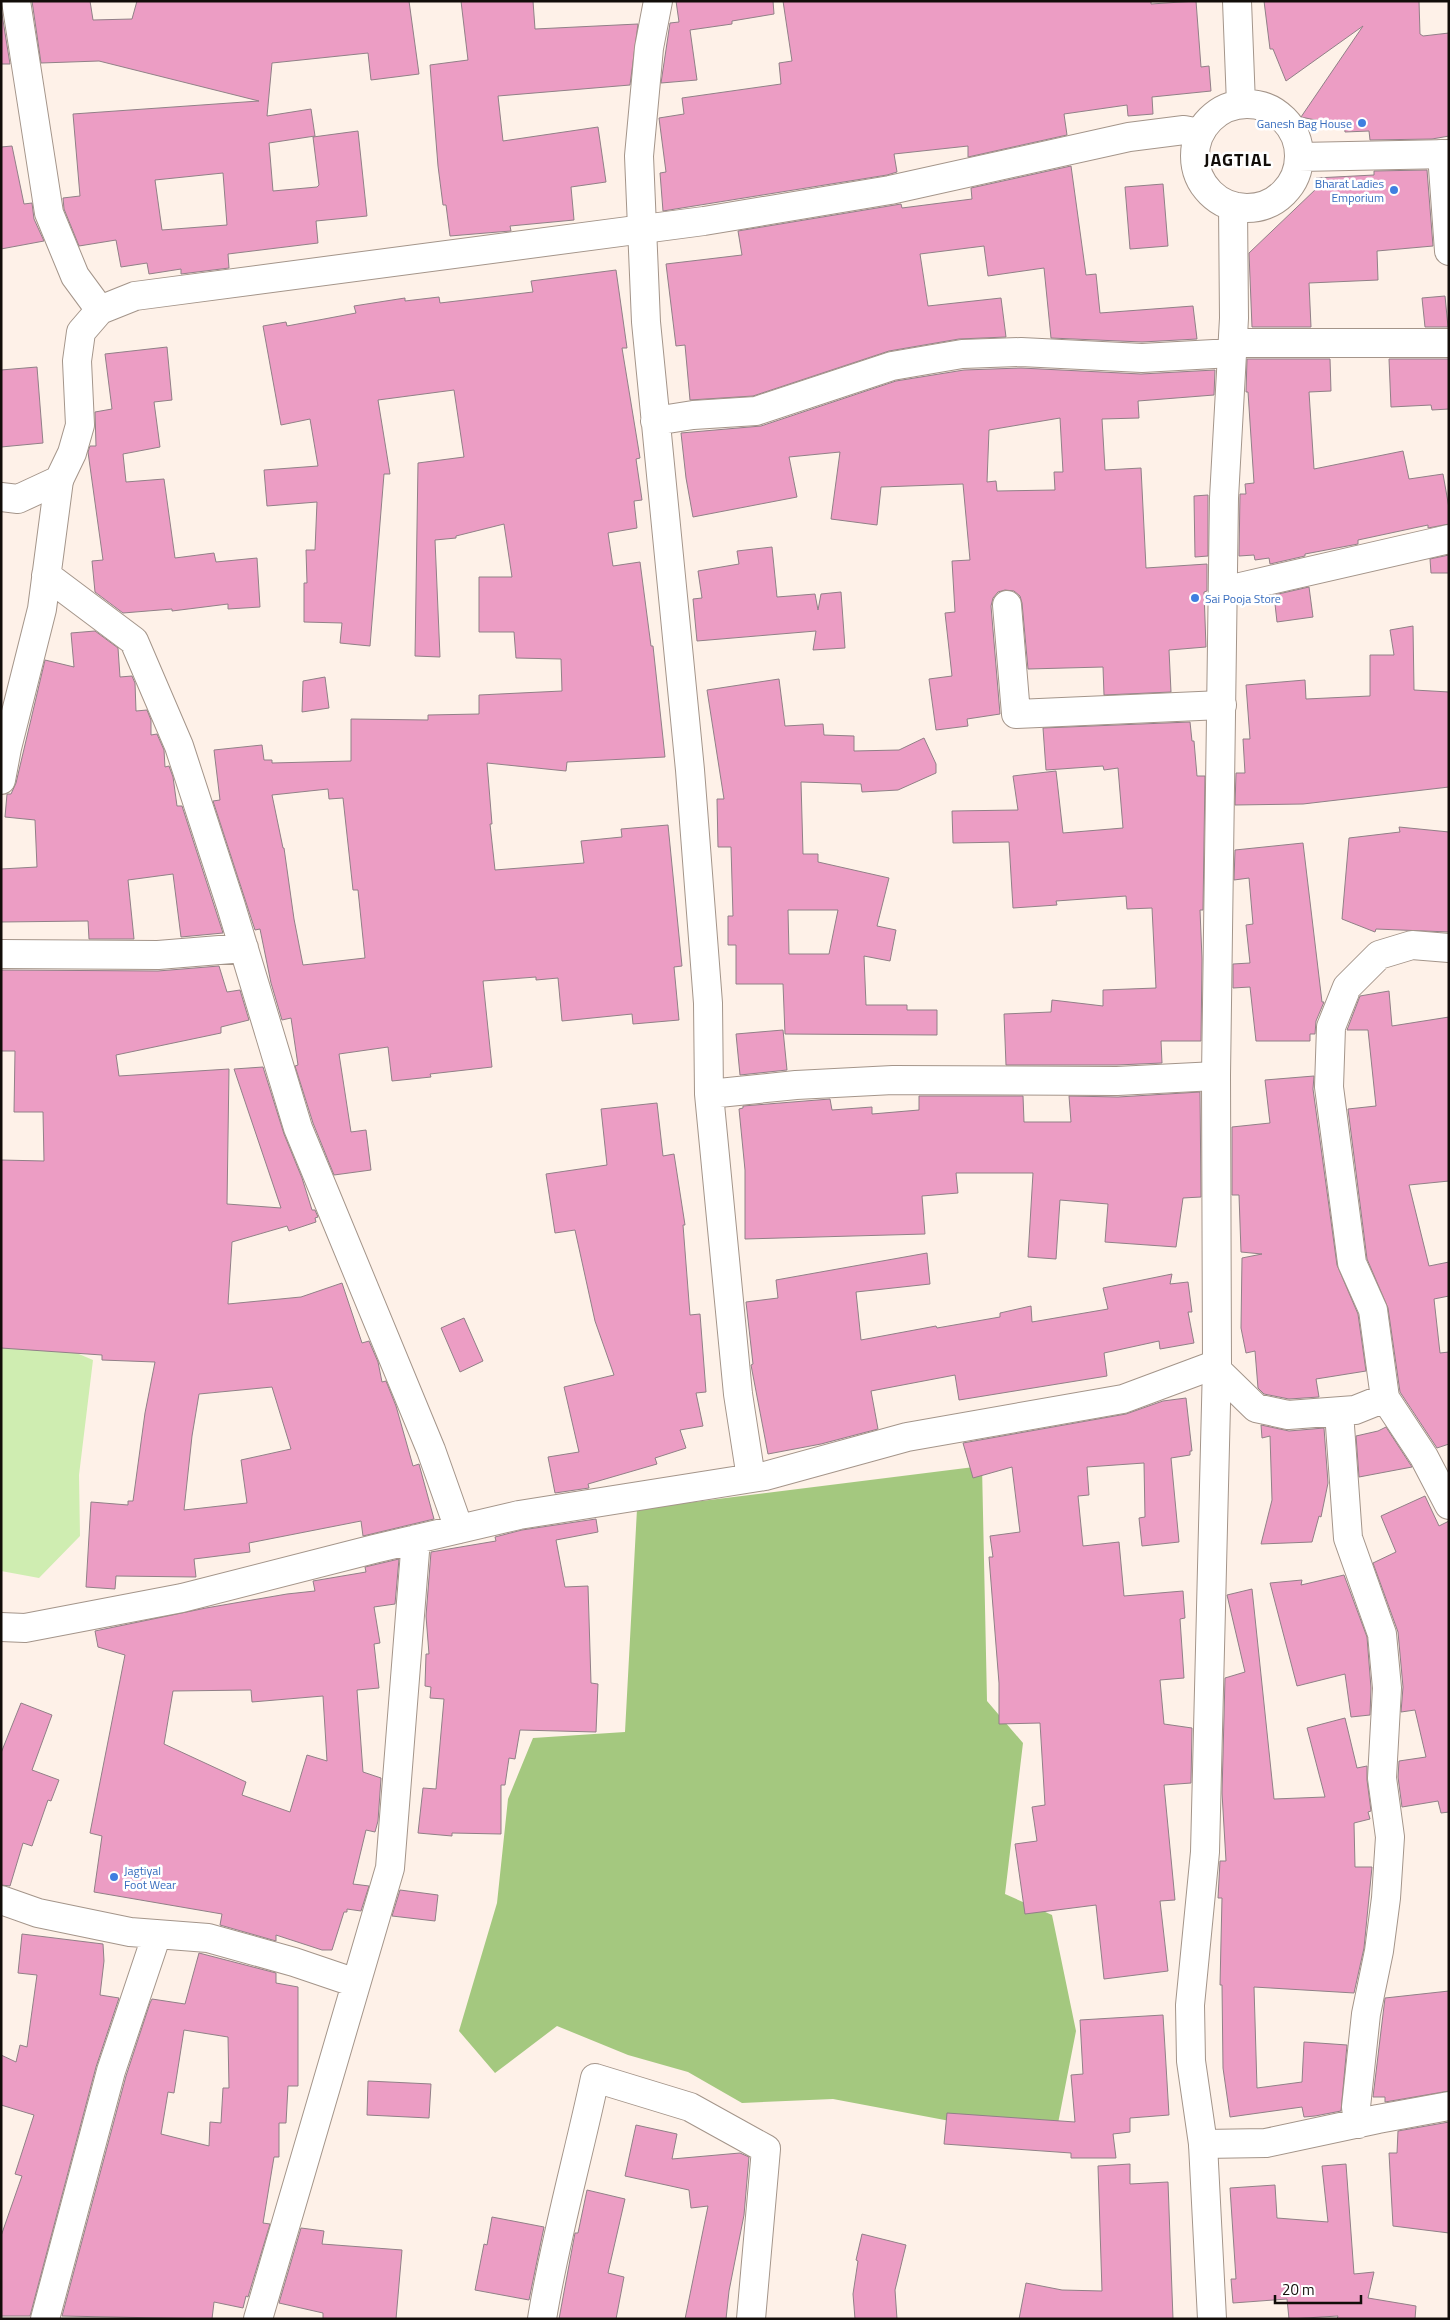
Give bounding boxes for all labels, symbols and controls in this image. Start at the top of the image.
place label: Ganesh Bag House [1257,114,1352,133]
marker: Ganesh Bag House [1356,117,1368,129]
district label: JAGTIAL [1204,146,1272,173]
place label: Bharat Ladies Emporium [1315,174,1384,207]
marker: Bharat Ladies Emporium [1388,184,1400,196]
place label: Sai Pooja Store [1205,589,1281,608]
marker: Sai Pooja Store [1189,592,1201,604]
place label: Jagtiyal Foot Wear [124,1861,176,1894]
marker: Jagtiyal Foot Wear [108,1871,120,1883]
scale bar [1275,2272,1361,2304]
text: 20 m [1282,2278,1315,2301]

